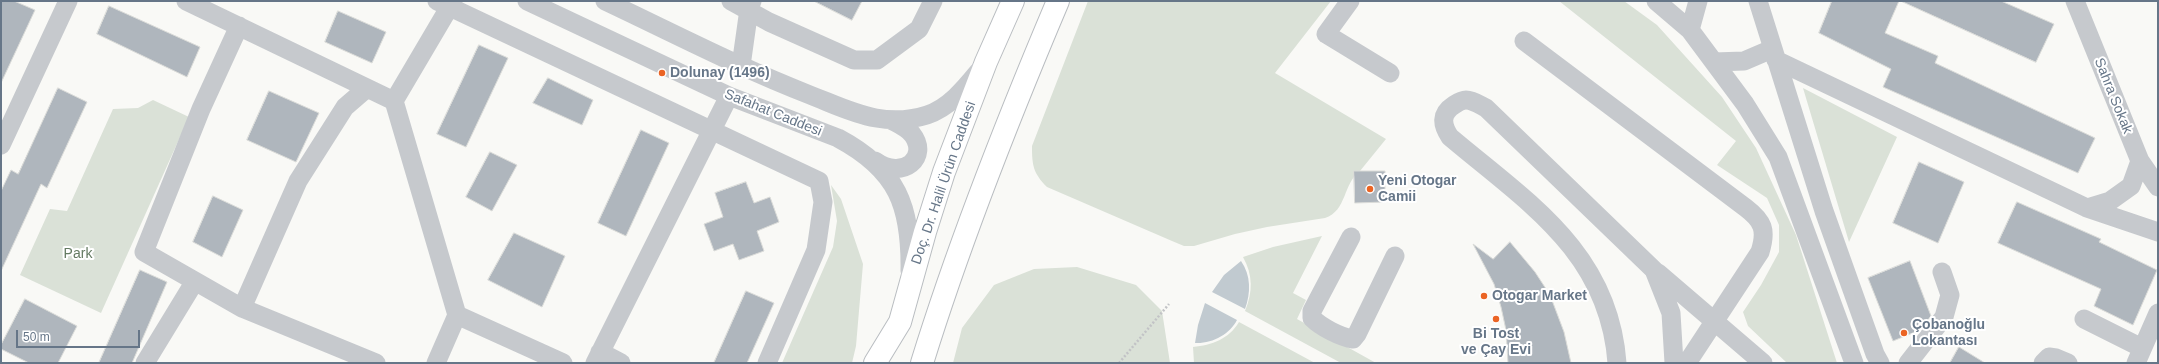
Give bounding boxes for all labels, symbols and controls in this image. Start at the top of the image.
street label: Sahra Sokak [2090,56,2136,136]
place label: Dolunay (1496) [670,65,770,81]
marker: Dolunay (1496) [657,68,667,78]
street label: Safahat Caddesi [722,86,824,140]
street label: Doç. Dr. Halil Ürün Caddesi [908,99,980,267]
place label: Yeni Otogar Camii [1378,173,1457,206]
marker: Yeni Otogar Camii [1365,184,1375,194]
park label: Park [64,246,92,262]
place label: Otogar Market [1492,288,1587,304]
marker: Otogar Market [1479,291,1489,301]
marker: Bi Tost ve Çay Evi [1491,314,1501,324]
place label: Çobanoğlu Lokantası [1912,317,1985,350]
scale bar [18,322,142,348]
place label: Bi Tost ve Çay Evi [1461,326,1531,358]
marker: Çobanoğlu Lokantası [1899,328,1909,338]
text: 50 m [23,330,50,344]

